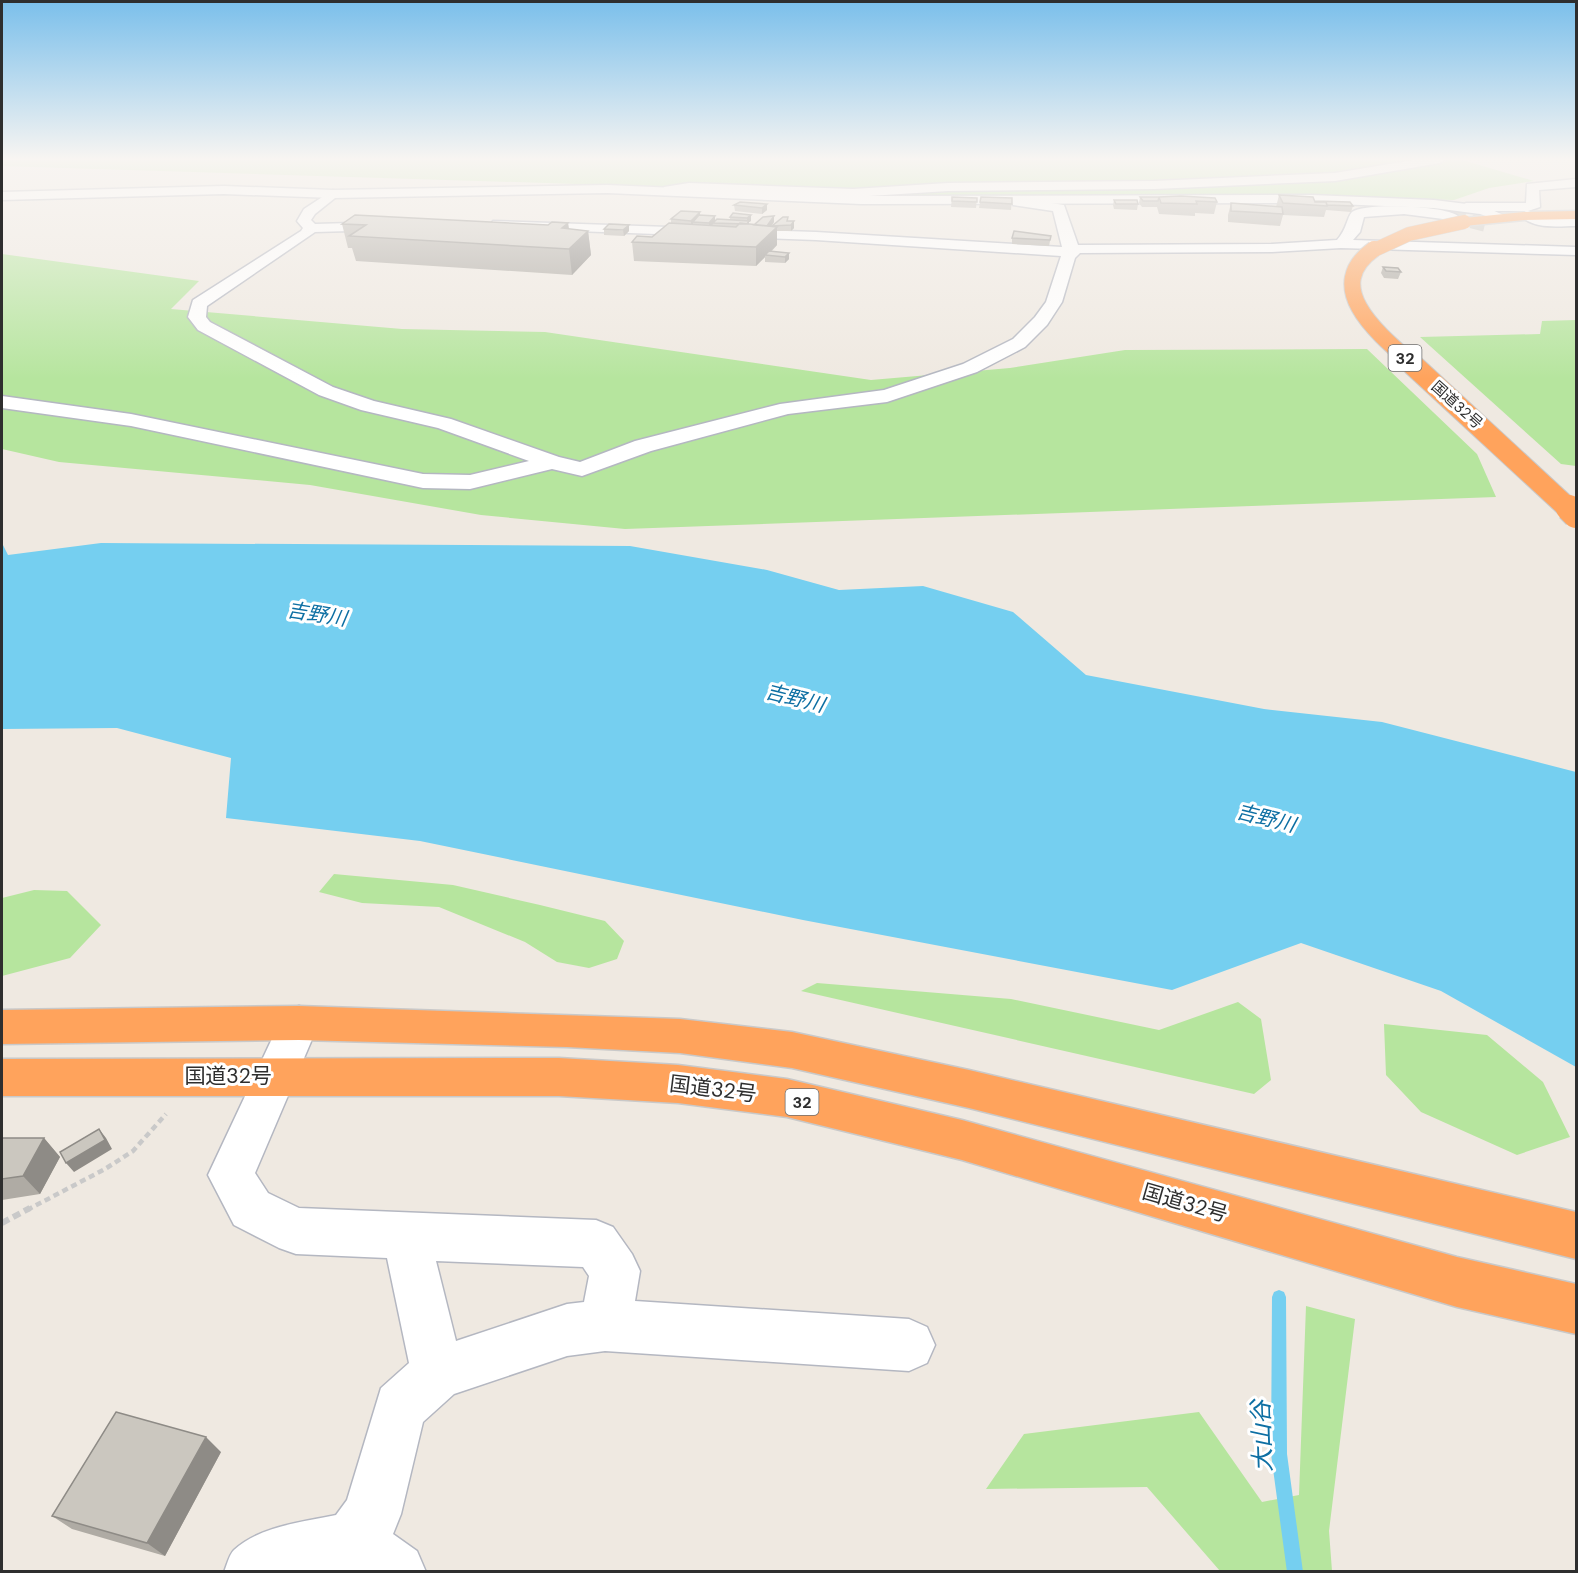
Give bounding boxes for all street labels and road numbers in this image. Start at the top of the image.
road number: 32 [1388,345,1422,371]
street label: 国道32号 [1427,377,1487,433]
street label: 国道32号 [184,1062,272,1090]
street label: 国道32号 [668,1070,758,1108]
road number: 32 [786,1089,818,1115]
street label: 国道32号 [1139,1177,1231,1229]

